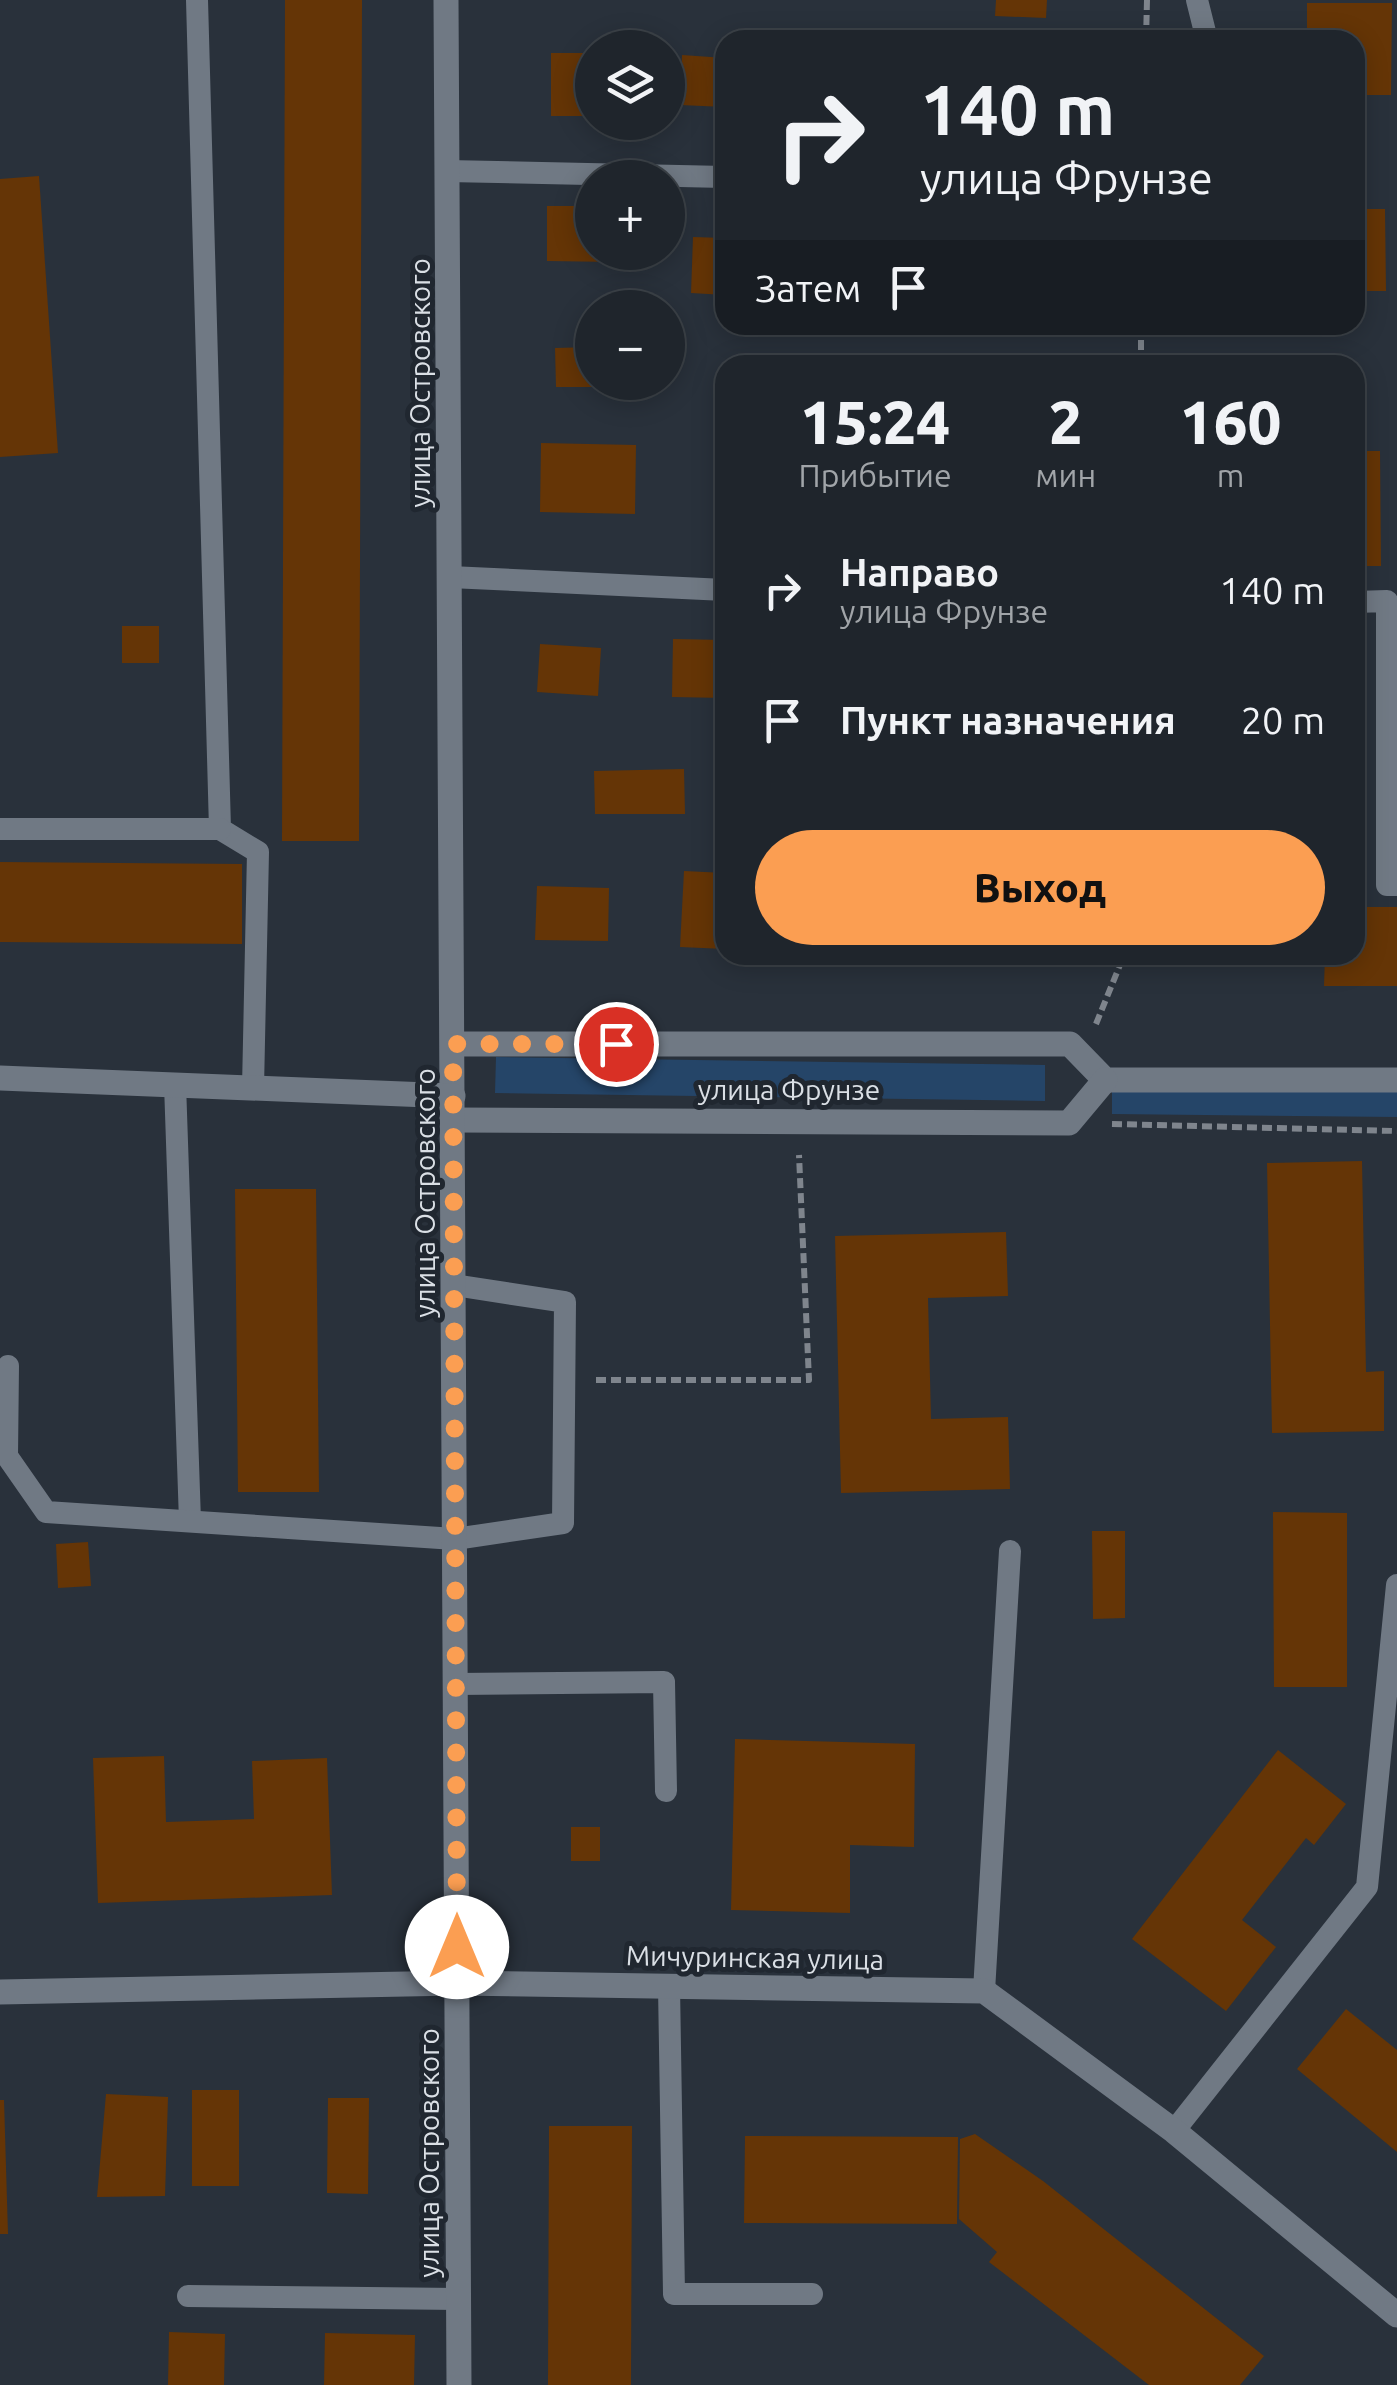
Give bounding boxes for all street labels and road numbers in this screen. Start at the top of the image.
street label: улица Островского [404,258,435,508]
street label: улица Островского [409,1068,440,1318]
street label: улица Фрунзе [698,1074,880,1105]
street label: Мичуринская улица [626,1939,884,1975]
street label: улица Островского [413,2028,444,2278]

